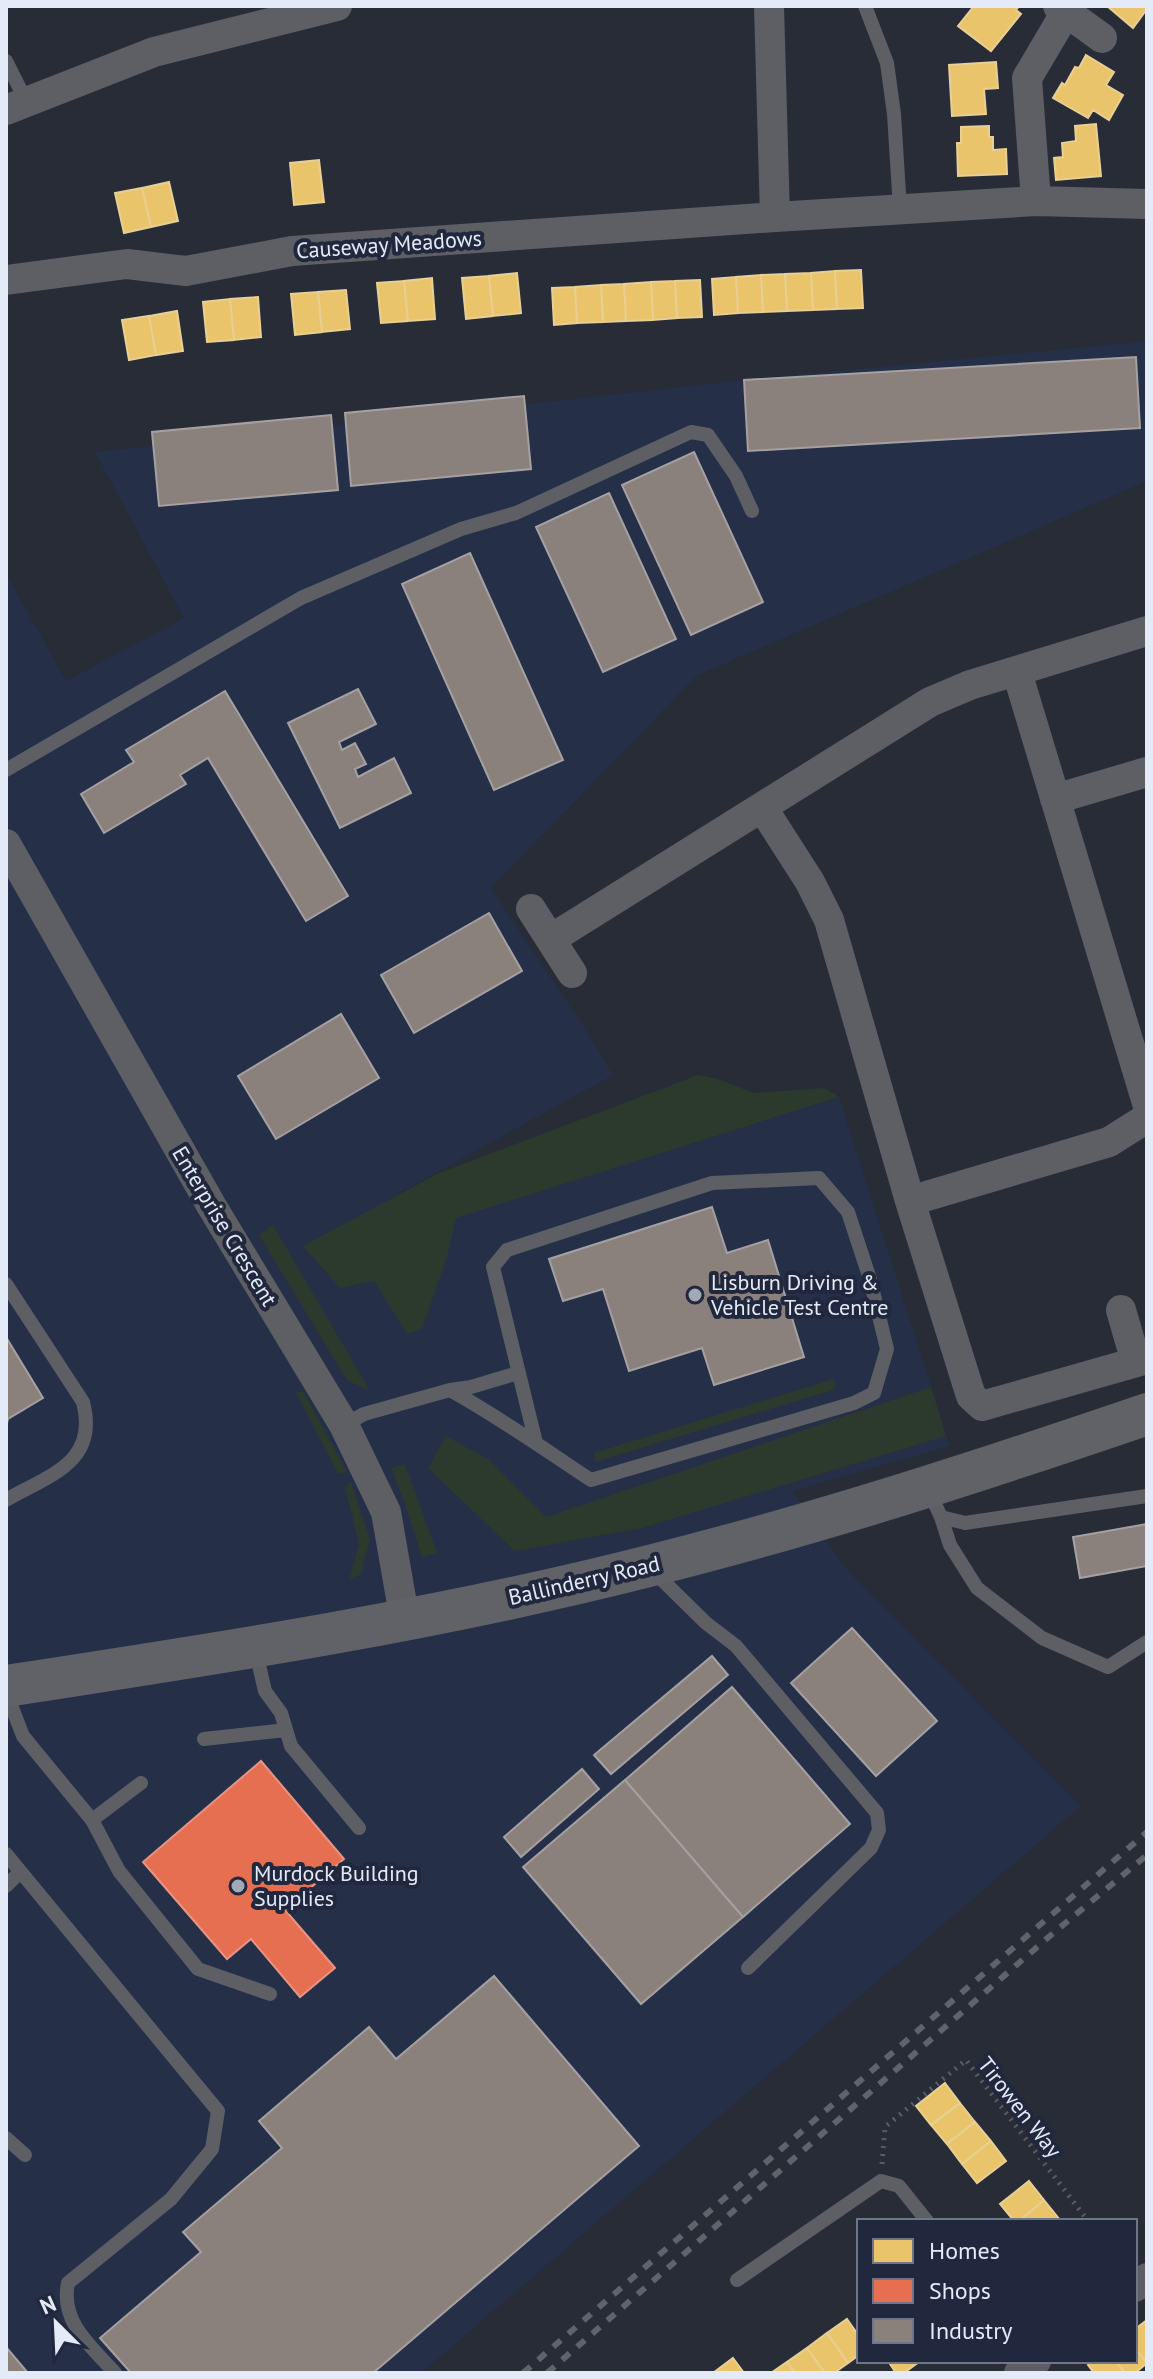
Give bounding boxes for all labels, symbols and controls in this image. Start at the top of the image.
street label: Causeway Meadows [295,224,483,264]
street label: Enterprise Crescent [166,1141,284,1311]
place label: Lisburn Driving & Vehicle Test Centre [710,1268,888,1321]
marker: Lisburn Driving & Vehicle Test Centre [686,1286,704,1304]
street label: Ballinderry Road [506,1549,662,1611]
place label: Murdock Building Supplies [254,1859,419,1912]
marker: Murdock Building Supplies [229,1877,247,1895]
street label: Tirowen Way [972,2051,1068,2164]
legend [857,2219,1137,2363]
text: Homes [929,2235,1000,2266]
text: Shops [929,2275,991,2306]
north arrow [16,2283,96,2363]
text: N [36,2289,60,2320]
text: Industry [929,2315,1013,2346]

